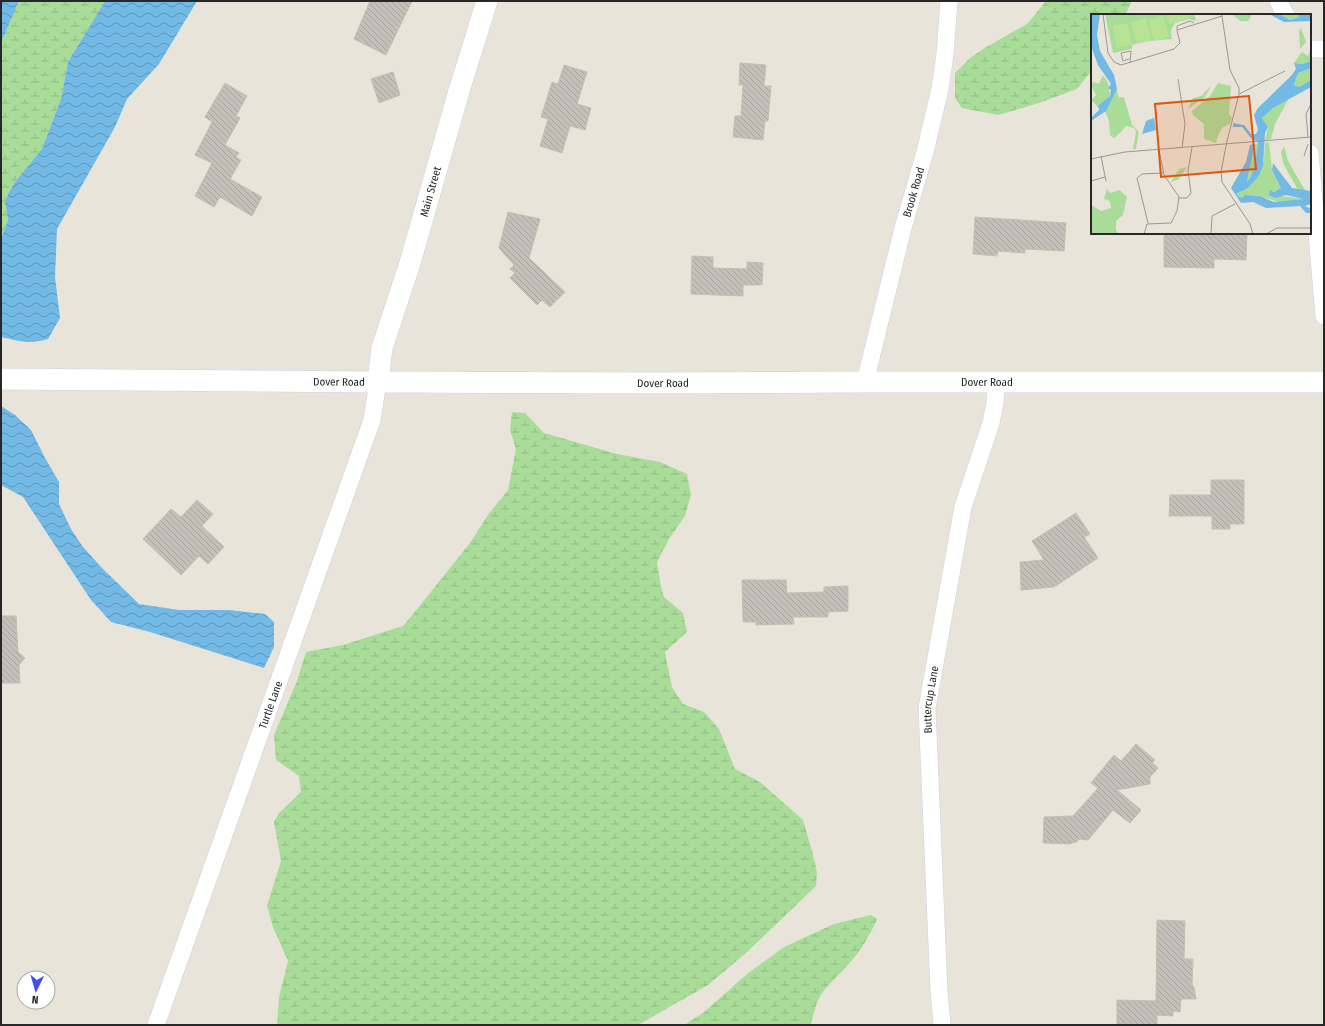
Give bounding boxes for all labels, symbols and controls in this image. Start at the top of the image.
inset map [1091,14,1311,234]
street label: Main Street [417,165,444,218]
street label: Brook Road [900,165,927,219]
street label: Dover Road [313,375,365,388]
street label: Dover Road [637,376,689,390]
street label: Dover Road [961,376,1013,389]
street label: Buttercup Lane [920,665,941,734]
street label: Turtle Lane [256,679,285,731]
north arrow [16,970,56,1010]
text: N [31,993,39,1006]

